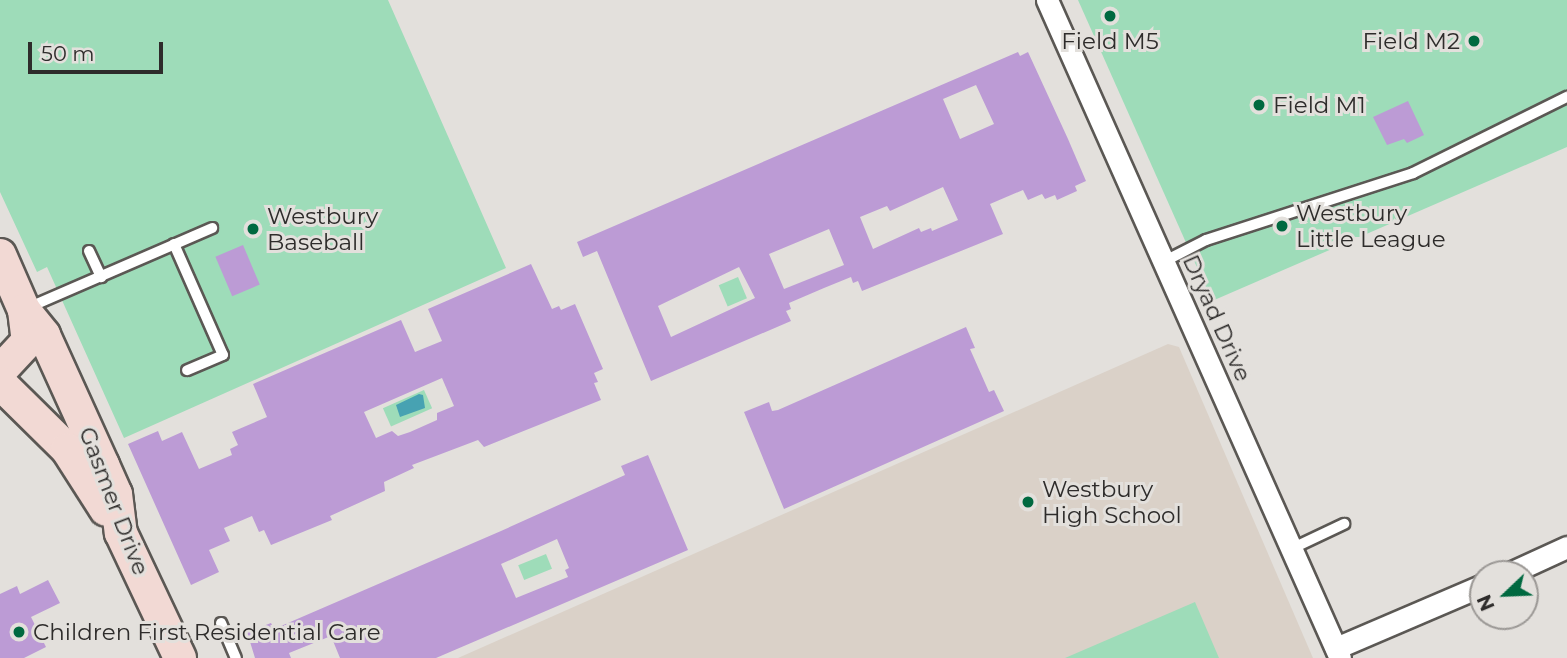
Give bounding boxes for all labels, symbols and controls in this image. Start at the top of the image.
marker: Field M5 [1102,8,1118,24]
place label: Field M5 [1061,27,1159,55]
place label: Field M2 [1363,27,1460,55]
scale bar [32,28,166,72]
marker: Field M2 [1466,33,1482,49]
text: 50 m [41,41,95,66]
place label: Field M1 [1273,91,1366,119]
marker: Field M1 [1251,97,1267,113]
place label: Westbury Little League [1296,199,1446,253]
place label: Westbury Baseball [267,202,378,256]
marker: Westbury Little League [1274,218,1290,234]
marker: Westbury Baseball [245,221,261,237]
street label: Dryad Drive [1177,250,1257,386]
street label: Gasmer Drive [73,423,155,579]
place label: Westbury High School [1042,475,1182,529]
marker: Westbury High School [1020,494,1036,510]
north arrow [1469,560,1539,630]
text: N [1472,591,1500,614]
place label: Children First Residential Care [33,618,381,646]
marker: Children First Residential Care [11,624,27,640]

